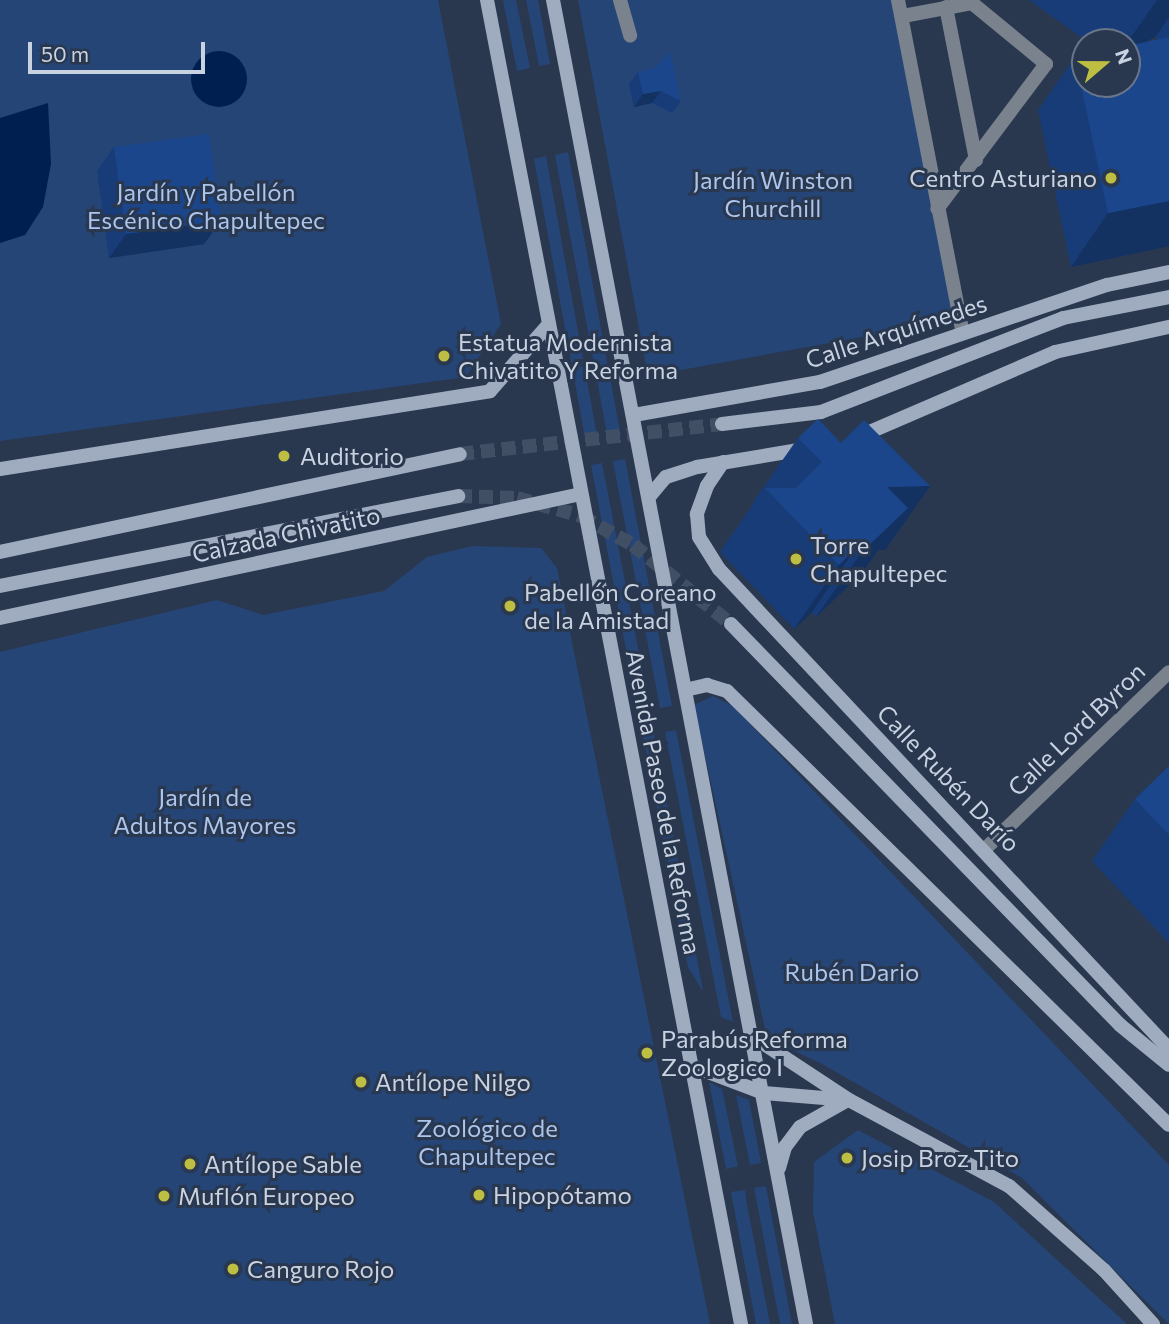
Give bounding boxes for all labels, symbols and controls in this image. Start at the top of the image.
scale bar [32,28,208,72]
north arrow [1071,28,1141,98]
text: 50 m [41,41,89,66]
text: N [1111,46,1138,67]
place label: Centro Asturiano [909,164,1097,192]
park label: Jardín Winston Churchill [693,166,853,222]
marker: Centro Asturiano [1103,170,1119,186]
park label: Jardín y Pabellón Escénico Chapultepec [87,178,325,234]
street label: Calle Arquímedes [802,288,990,374]
place label: Estatua Modernista Chivatito Y Reforma [458,328,678,384]
marker: Estatua Modernista Chivatito Y Reforma [436,348,452,364]
place label: Auditorio [300,442,404,470]
marker: Auditorio [274,446,294,466]
street label: Calzada Chivatito [189,500,383,568]
place label: Torre Chapultepec [810,531,947,587]
marker: Torre Chapultepec [788,551,804,567]
place label: Pabellón Coreano de la Amistad [524,578,717,634]
marker: Pabellón Coreano de la Amistad [502,598,518,614]
street label: Avenida Paseo de la Reforma [620,647,708,957]
street label: Calle Lord Byron [1002,656,1150,802]
street label: Calle Rubén Darío [871,698,1027,858]
park label: Jardín de Adultos Mayores [114,783,296,839]
park label: Rubén Dario [785,958,919,986]
place label: Parabús Reforma Zoologico I [661,1025,848,1081]
marker: Parabús Reforma Zoologico I [639,1045,655,1061]
place label: Antílope Nilgo [375,1068,531,1096]
marker: Antílope Nilgo [353,1074,369,1090]
park label: Zoológico de Chapultepec [416,1114,558,1170]
place label: Josip Broz Tito [861,1144,1019,1172]
place label: Antílope Sable [204,1150,362,1178]
marker: Josip Broz Tito [839,1150,855,1166]
marker: Antílope Sable [182,1156,198,1172]
place label: Hipopótamo [493,1181,632,1209]
place label: Muflón Europeo [178,1182,355,1210]
marker: Hipopótamo [471,1187,487,1203]
marker: Muflón Europeo [156,1188,172,1204]
place label: Canguro Rojo [247,1255,394,1283]
marker: Canguro Rojo [225,1261,241,1277]

